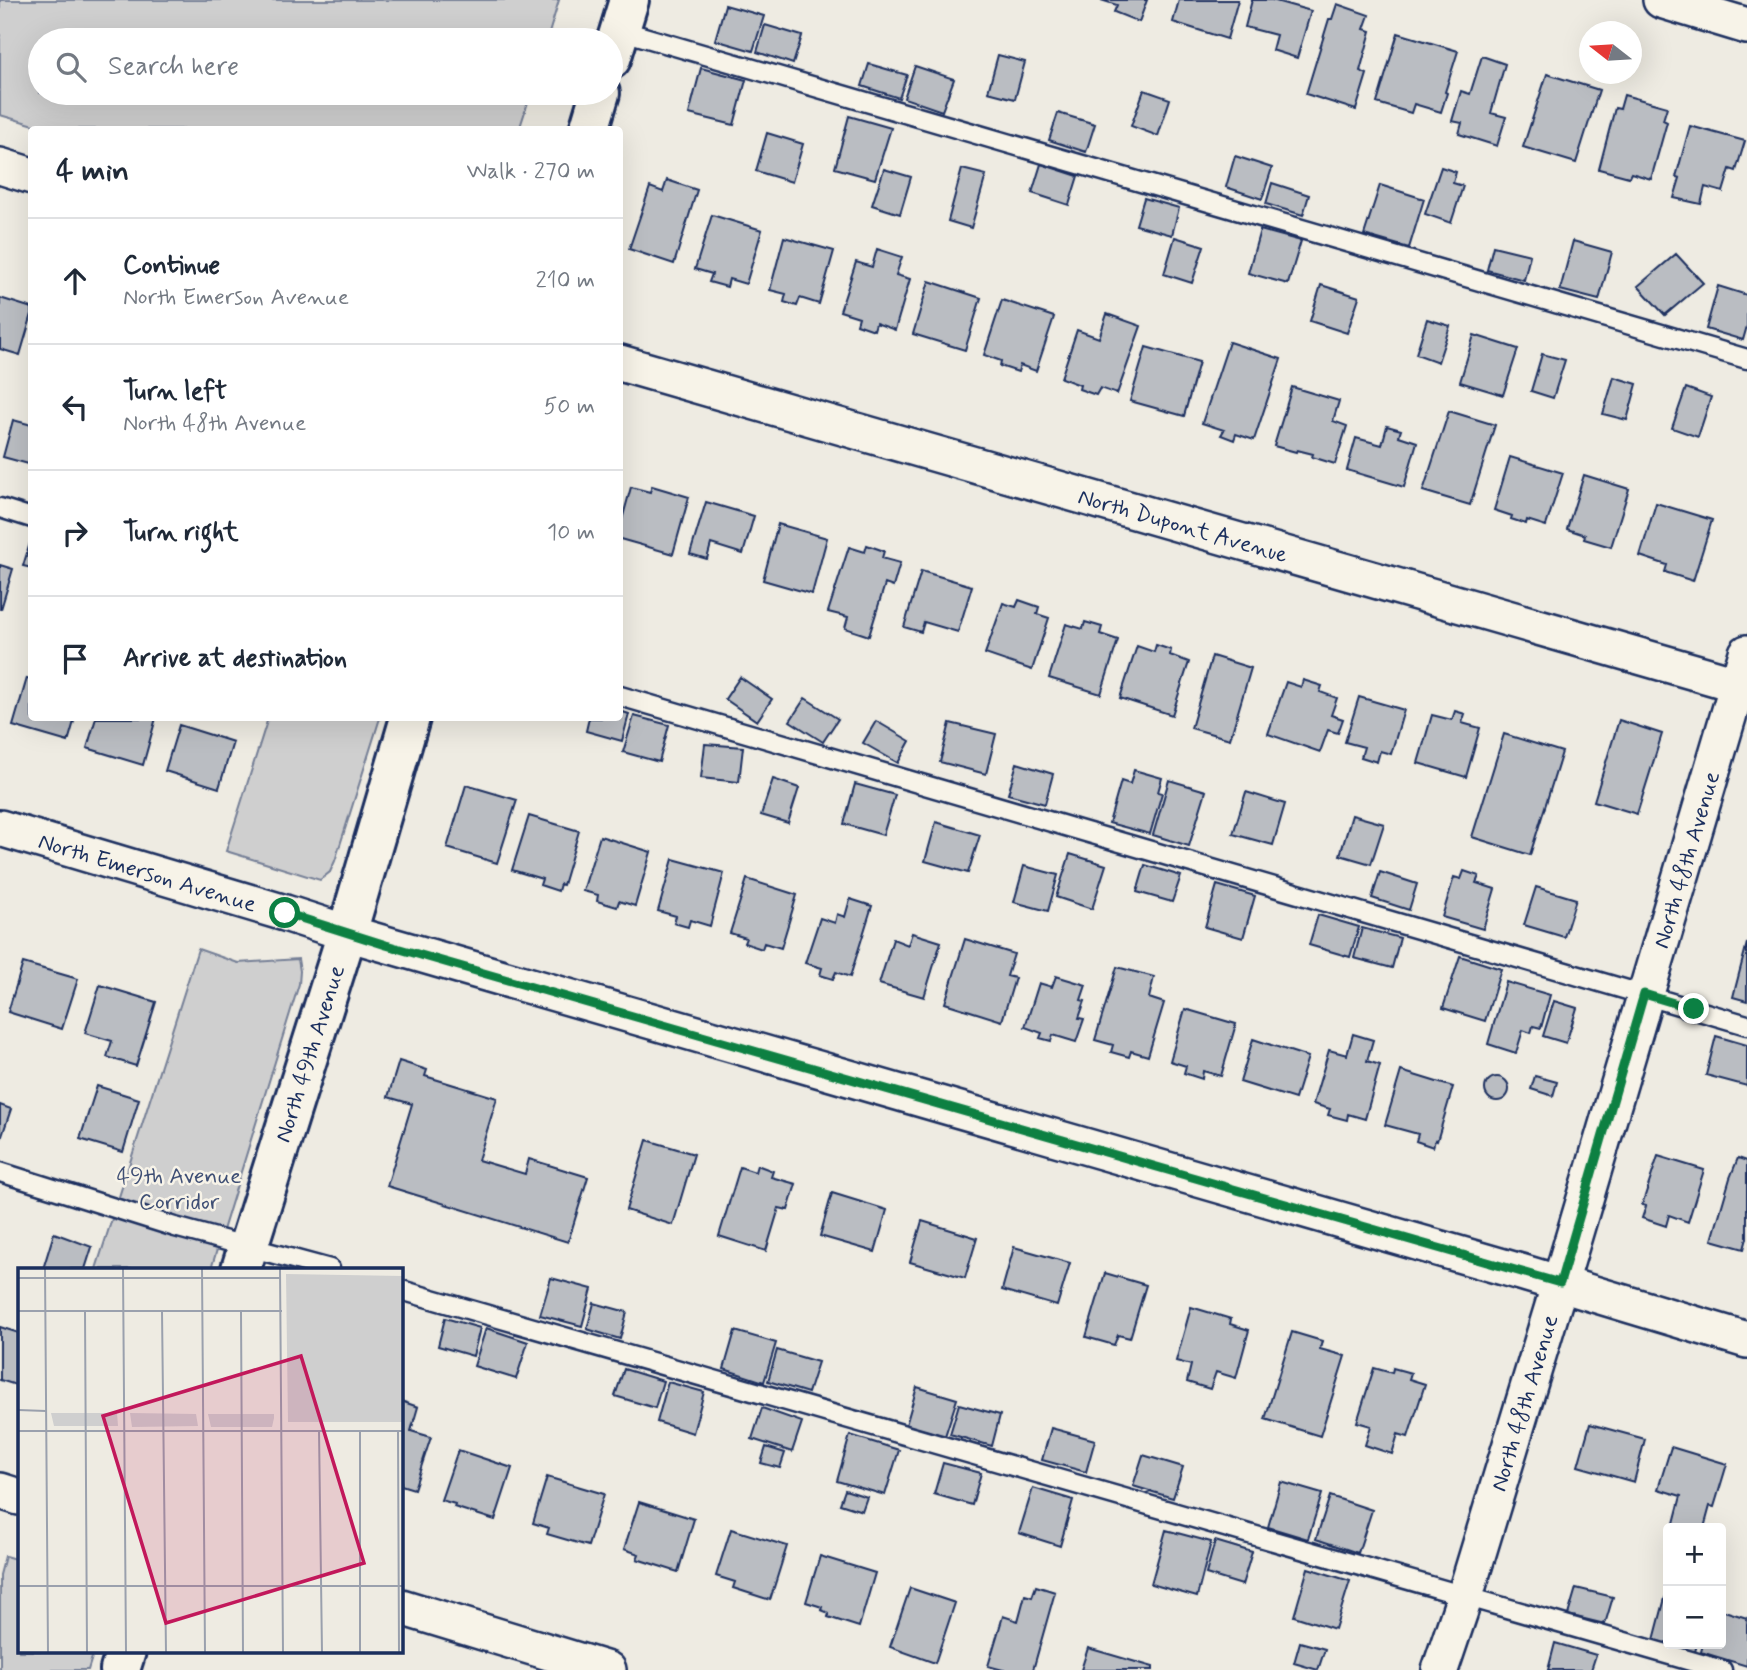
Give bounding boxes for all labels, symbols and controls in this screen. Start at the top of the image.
north arrow [1579,21,1642,84]
search box [28,28,623,105]
icon: search [52,48,90,86]
text: Search here [108,50,239,84]
text: 4 min [56,152,129,191]
text: Walk · 270 m [466,157,595,187]
text: Continue [123,249,220,283]
icon: ahead [56,262,94,300]
text: 210 m [535,266,595,296]
text: North Emerson Avenue [123,283,349,313]
text: Turn left [123,375,227,409]
icon: left [56,388,94,426]
text: 50 m [544,392,595,422]
text: North 48th Avenue [123,409,306,439]
street label: North Dupont Avenue [1074,482,1291,571]
icon: right [56,514,94,552]
text: Turn right [123,516,239,550]
text: 10 m [547,518,595,548]
icon: arrive [56,640,94,678]
text: Arrive at destination [123,642,347,676]
street label: North 48th Avenue [1647,768,1728,952]
street label: North Emerson Avenue [34,827,260,921]
route start [269,897,300,928]
street label: North 49th Avenue [269,962,353,1147]
route end [1678,993,1709,1024]
park label: 49th Avenue Corridor [117,1162,241,1218]
inset map [18,1268,402,1652]
street label: North 48th Avenue [1485,1311,1567,1495]
map controls [1663,1523,1726,1649]
button: + [1663,1523,1726,1586]
button: − [1663,1586,1726,1649]

